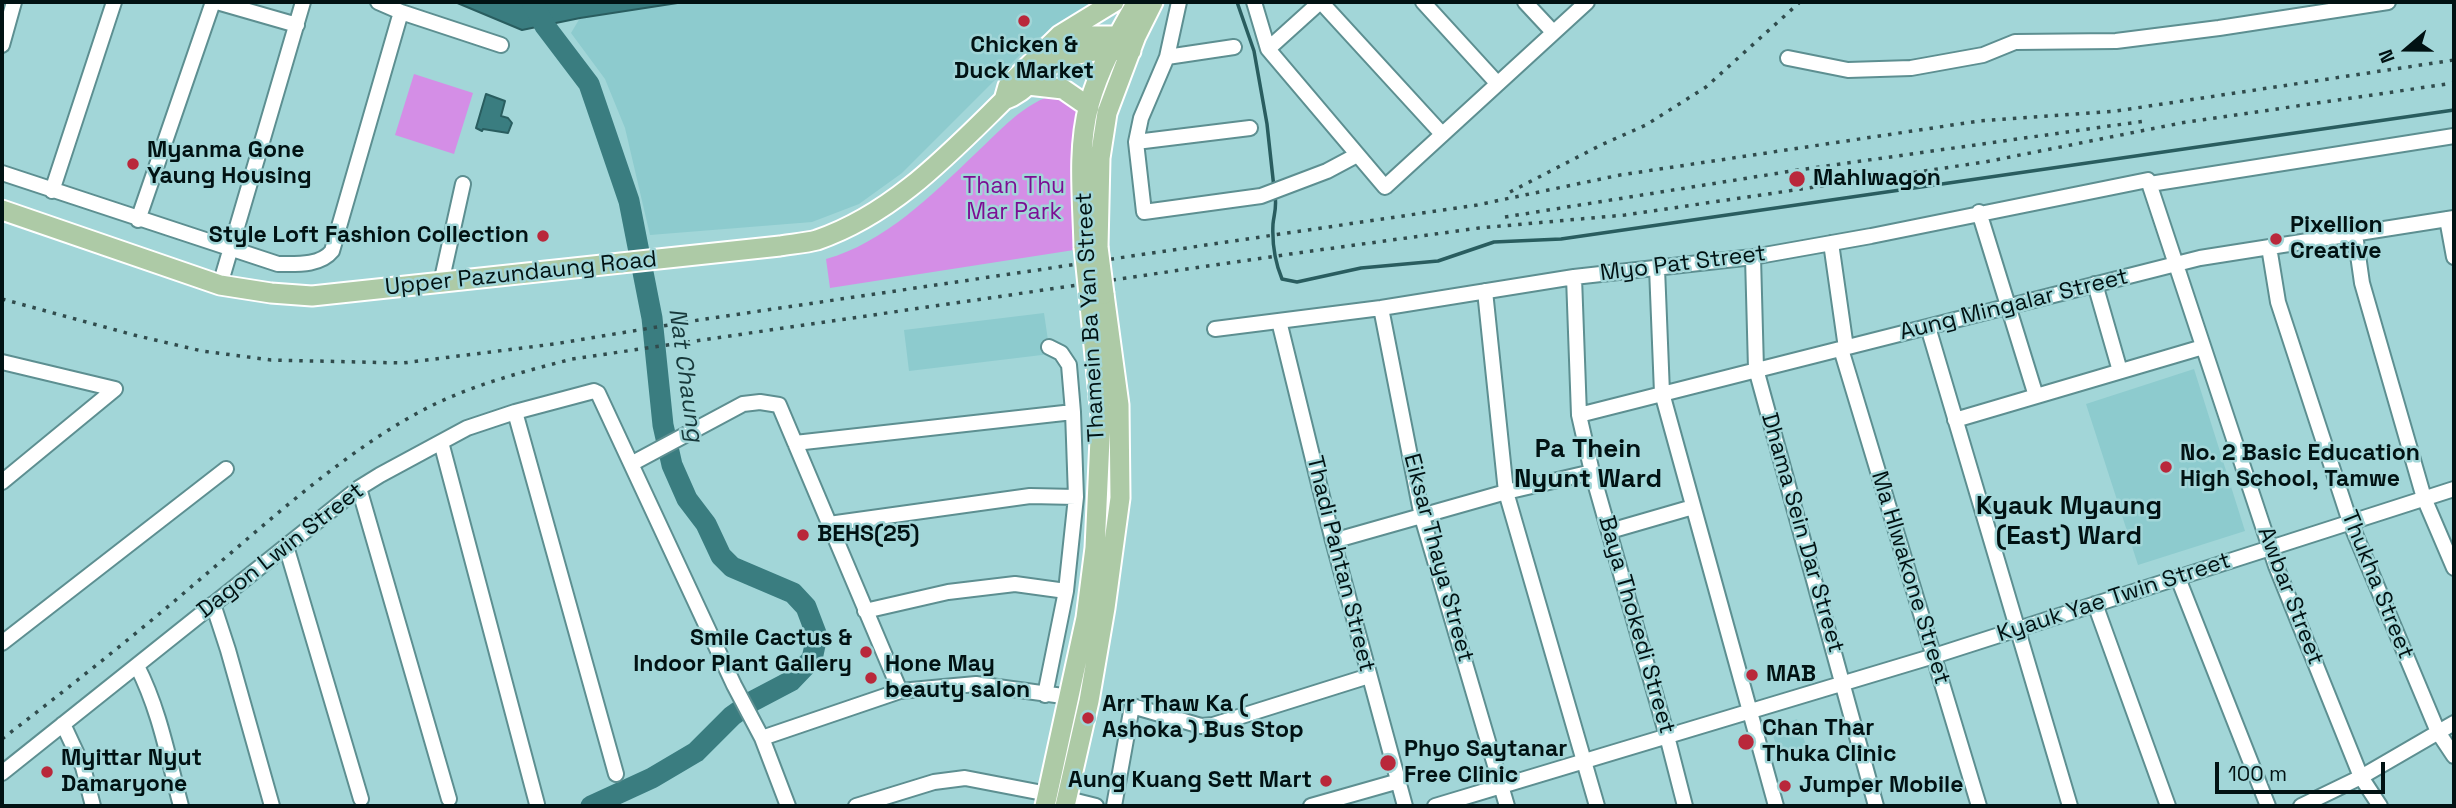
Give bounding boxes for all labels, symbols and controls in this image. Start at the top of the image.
marker: Chicken & Duck Market [1016,13,1032,29]
north arrow [2372,14,2442,84]
place label: Chicken & Duck Market [954,32,1094,86]
text: N [2373,46,2401,67]
place label: Myanma Gone Yaung Housing [147,137,312,191]
marker: Myanma Gone Yaung Housing [125,156,141,172]
place label: Mahlwagon [1813,165,1941,193]
marker: Mahlwagon [1787,169,1807,189]
park label: Than Thu Mar Park [963,173,1065,227]
street label: Thamein Ba Yan Street [1071,191,1111,443]
place label: Pixellion Creative [2290,212,2383,266]
place label: Style Loft Fashion Collection [209,222,529,250]
marker: Style Loft Fashion Collection [535,228,551,244]
marker: Pixellion Creative [2268,231,2284,247]
street label: Myo Pat Street [1598,240,1768,288]
street label: Upper Pazundaung Road [384,246,658,302]
street label: Aung Mingalar Street [1897,263,2131,347]
water label: Nat Chaung [661,306,709,444]
street label: Dhama Sein Dar Street [1755,410,1849,656]
district label: Pa Thein Nyunt Ward [1514,434,1662,496]
place label: No. 2 Basic Education High School, Tamwe [2180,440,2420,494]
street label: Eiksar Thaya Street [1397,451,1479,665]
street label: Thadi Pahtan Street [1300,453,1380,675]
marker: No. 2 Basic Education High School, Tamwe [2158,459,2174,475]
street label: Ma Hlwakone Street [1864,468,1956,688]
street label: Dagon Lwin Street [192,477,370,625]
district label: Kyauk Myaung (East) Ward [1976,491,2162,552]
street label: Thukha Street [2335,507,2419,663]
street label: Baya Thokedi Street [1592,513,1680,737]
place label: BEHS(25) [817,521,920,549]
street label: Awbar Street [2251,523,2329,669]
marker: BEHS(25) [795,527,811,543]
street label: Kyauk Yae Twin Street [1994,547,2234,649]
place label: Smile Cactus & Indoor Plant Gallery [633,625,852,679]
marker: Smile Cactus & Indoor Plant Gallery [858,644,874,660]
place label: Hone May beauty salon [885,651,1030,705]
place label: MAB [1766,661,1816,689]
marker: MAB [1744,667,1760,683]
marker: Hone May beauty salon [863,670,879,686]
place label: Arr Thaw Ka ( Ashoka ) Bus Stop [1102,691,1304,745]
marker: Arr Thaw Ka ( Ashoka ) Bus Stop [1080,710,1096,726]
place label: Chan Thar Thuka Clinic [1762,715,1896,769]
marker: Chan Thar Thuka Clinic [1736,732,1756,752]
place label: Phyo Saytanar Free Clinic [1404,736,1567,790]
place label: Myittar Nyut Damaryone [61,745,202,799]
scale bar [2218,748,2388,792]
marker: Phyo Saytanar Free Clinic [1378,753,1398,773]
text: 100 m [2228,760,2287,787]
marker: Myittar Nyut Damaryone [39,764,55,780]
place label: Aung Kuang Sett Mart [1068,767,1312,795]
place label: Jumper Mobile [1799,772,1963,800]
marker: Aung Kuang Sett Mart [1318,773,1334,789]
marker: Jumper Mobile [1777,778,1793,794]

